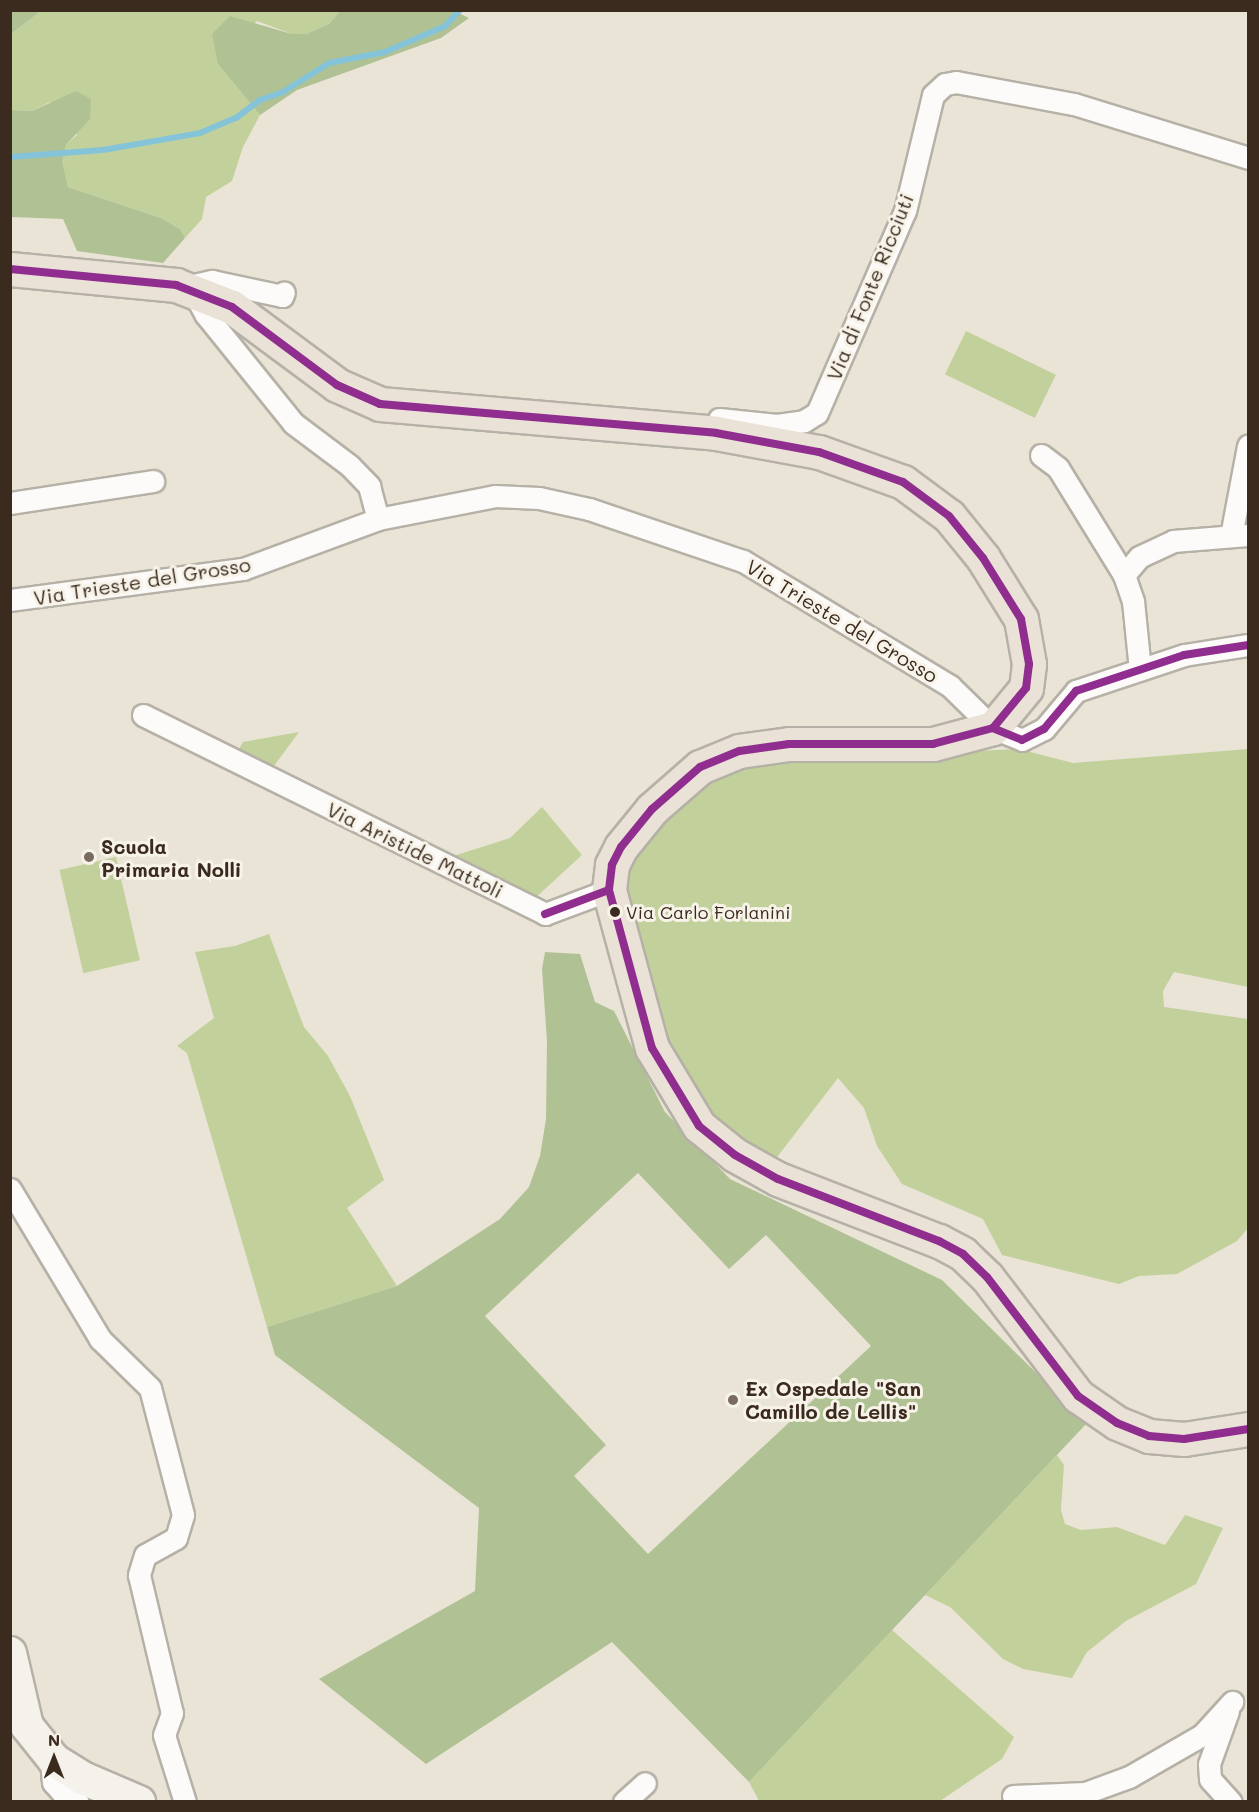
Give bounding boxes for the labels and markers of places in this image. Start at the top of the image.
place label: Scuola Primaria Nolli [101,834,242,881]
marker: Scuola Primaria Nolli [82,850,96,864]
place label: Via Carlo Forlanini [626,901,791,923]
marker: Via Carlo Forlanini [609,906,621,918]
place label: Ex Ospedale "San Camillo de Lellis" [745,1376,921,1423]
marker: Ex Ospedale "San Camillo de Lellis" [726,1393,740,1407]

